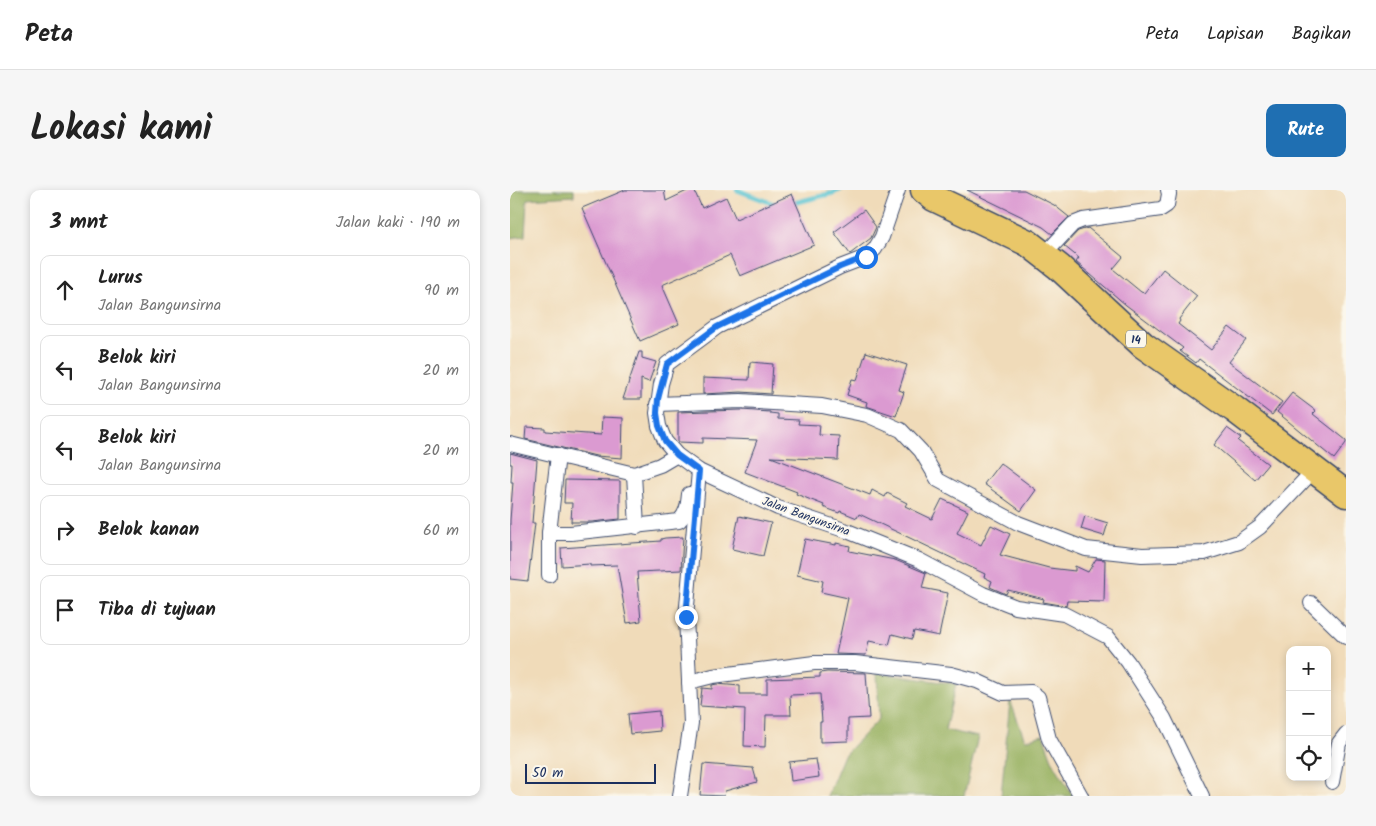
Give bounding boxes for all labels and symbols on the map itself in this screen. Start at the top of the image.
route start [855,246,878,269]
road number: 14 [1126,330,1146,348]
street label: Jalan Bangunsirna [759,492,853,541]
route end [675,606,698,629]
scale bar [525,761,656,784]

